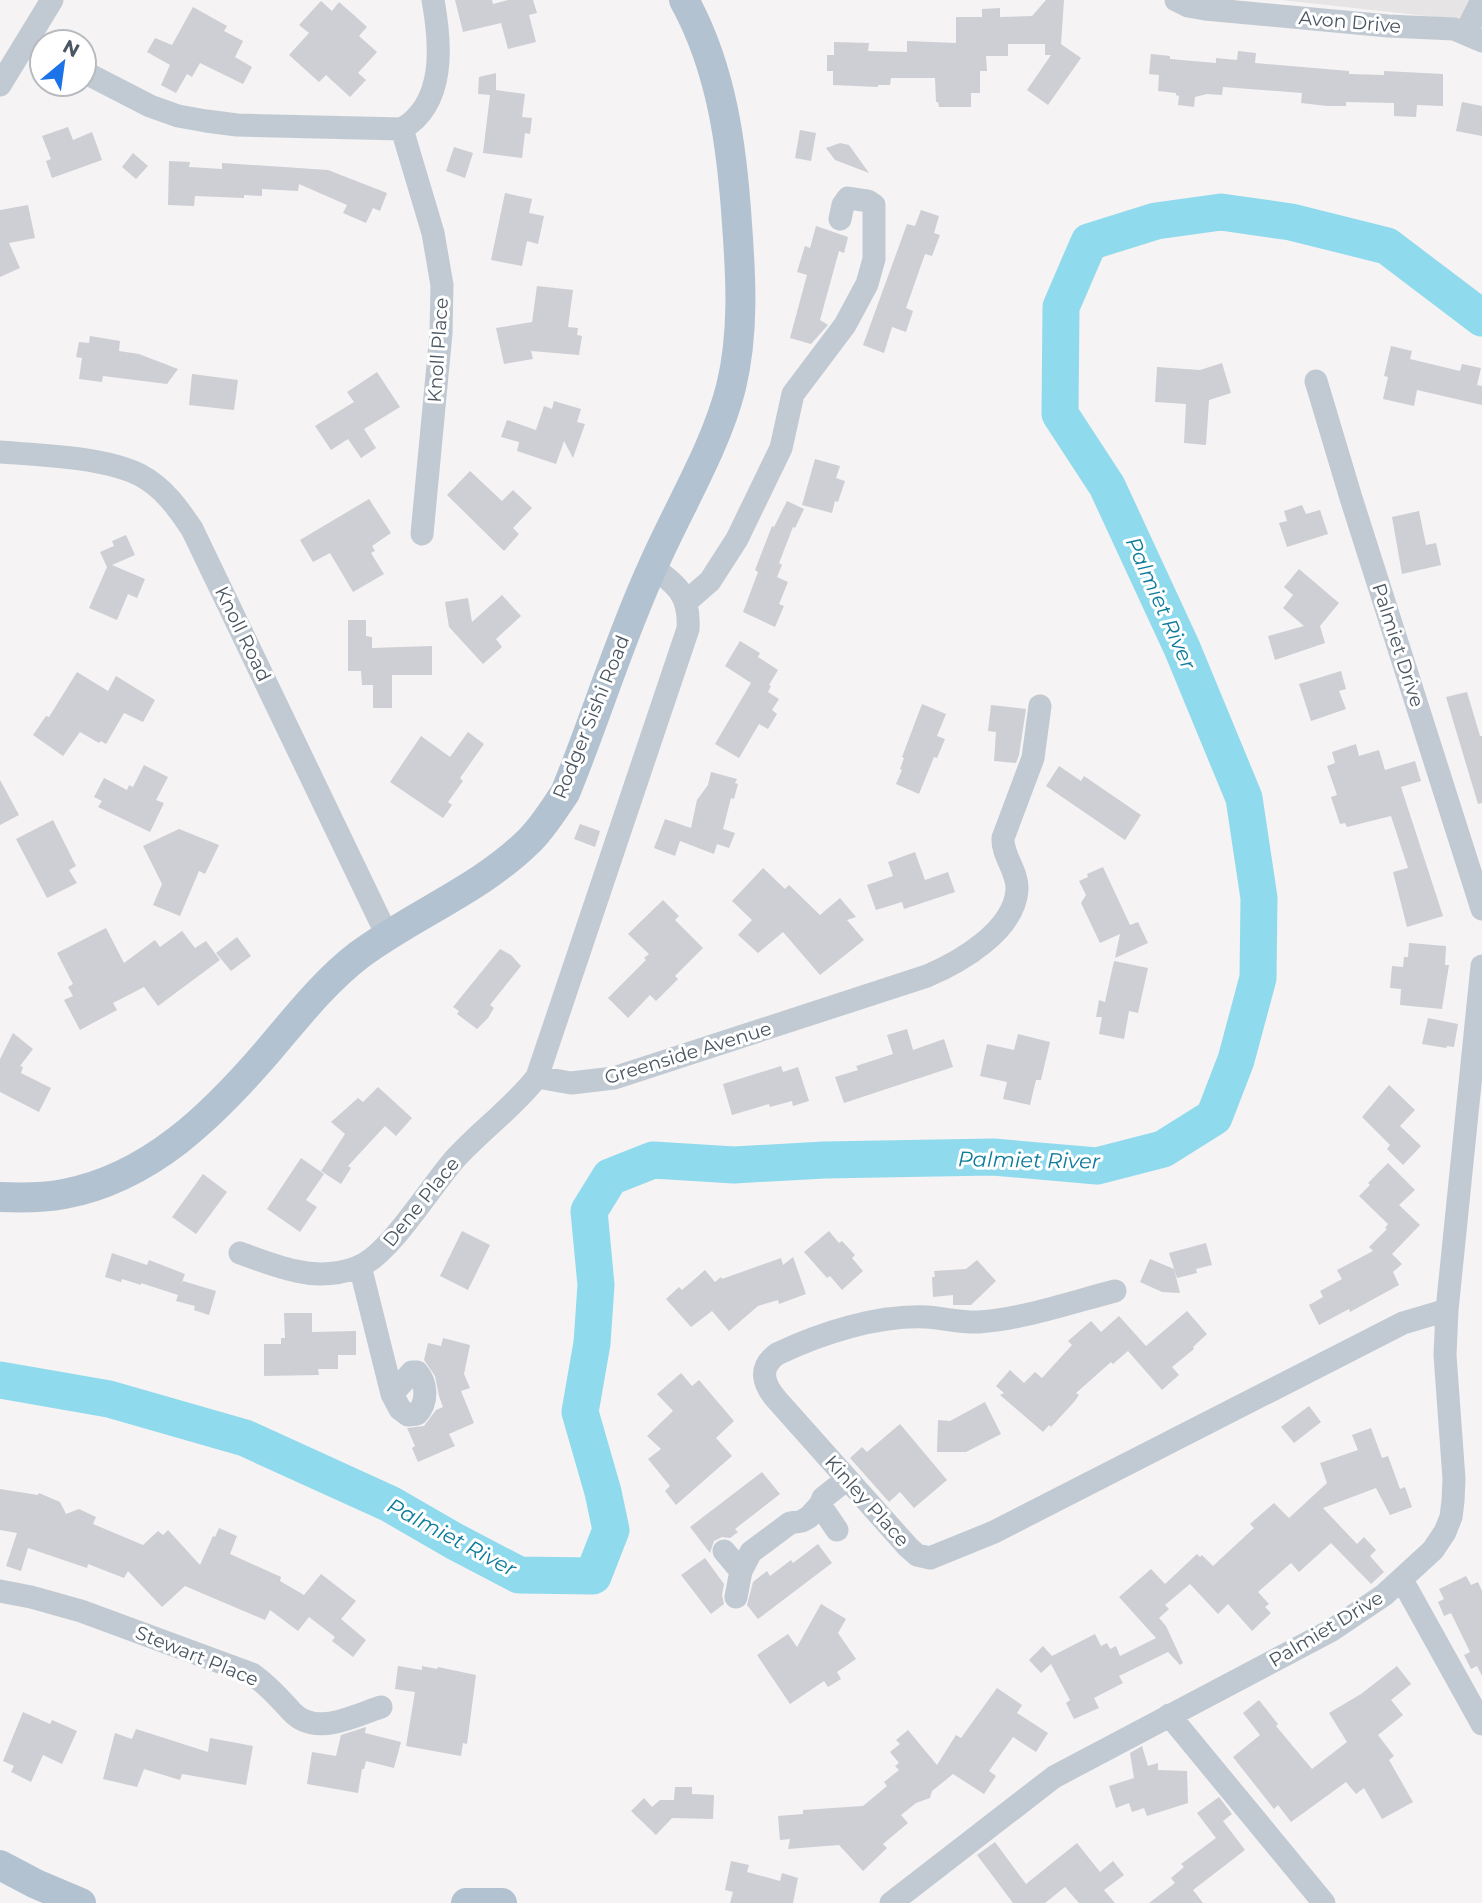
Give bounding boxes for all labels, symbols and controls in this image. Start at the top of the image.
street label: Avon Drive [1298,6,1402,38]
north arrow [28,28,98,98]
text: N [59,35,83,62]
street label: Knoll Place [423,297,453,403]
water label: Palmiet River [1121,533,1202,674]
street label: Palmiet Drive [1367,580,1429,710]
street label: Knoll Road [210,583,276,685]
street label: Rodger Sishi Road [548,632,634,802]
street label: Greenside Avenue [602,1017,774,1089]
water label: Palmiet River [958,1146,1101,1174]
street label: Dene Place [378,1153,464,1251]
street label: Kinley Place [820,1451,914,1551]
water label: Palmiet River [383,1493,521,1582]
street label: Palmiet Drive [1265,1586,1387,1672]
street label: Stewart Place [132,1621,262,1691]

